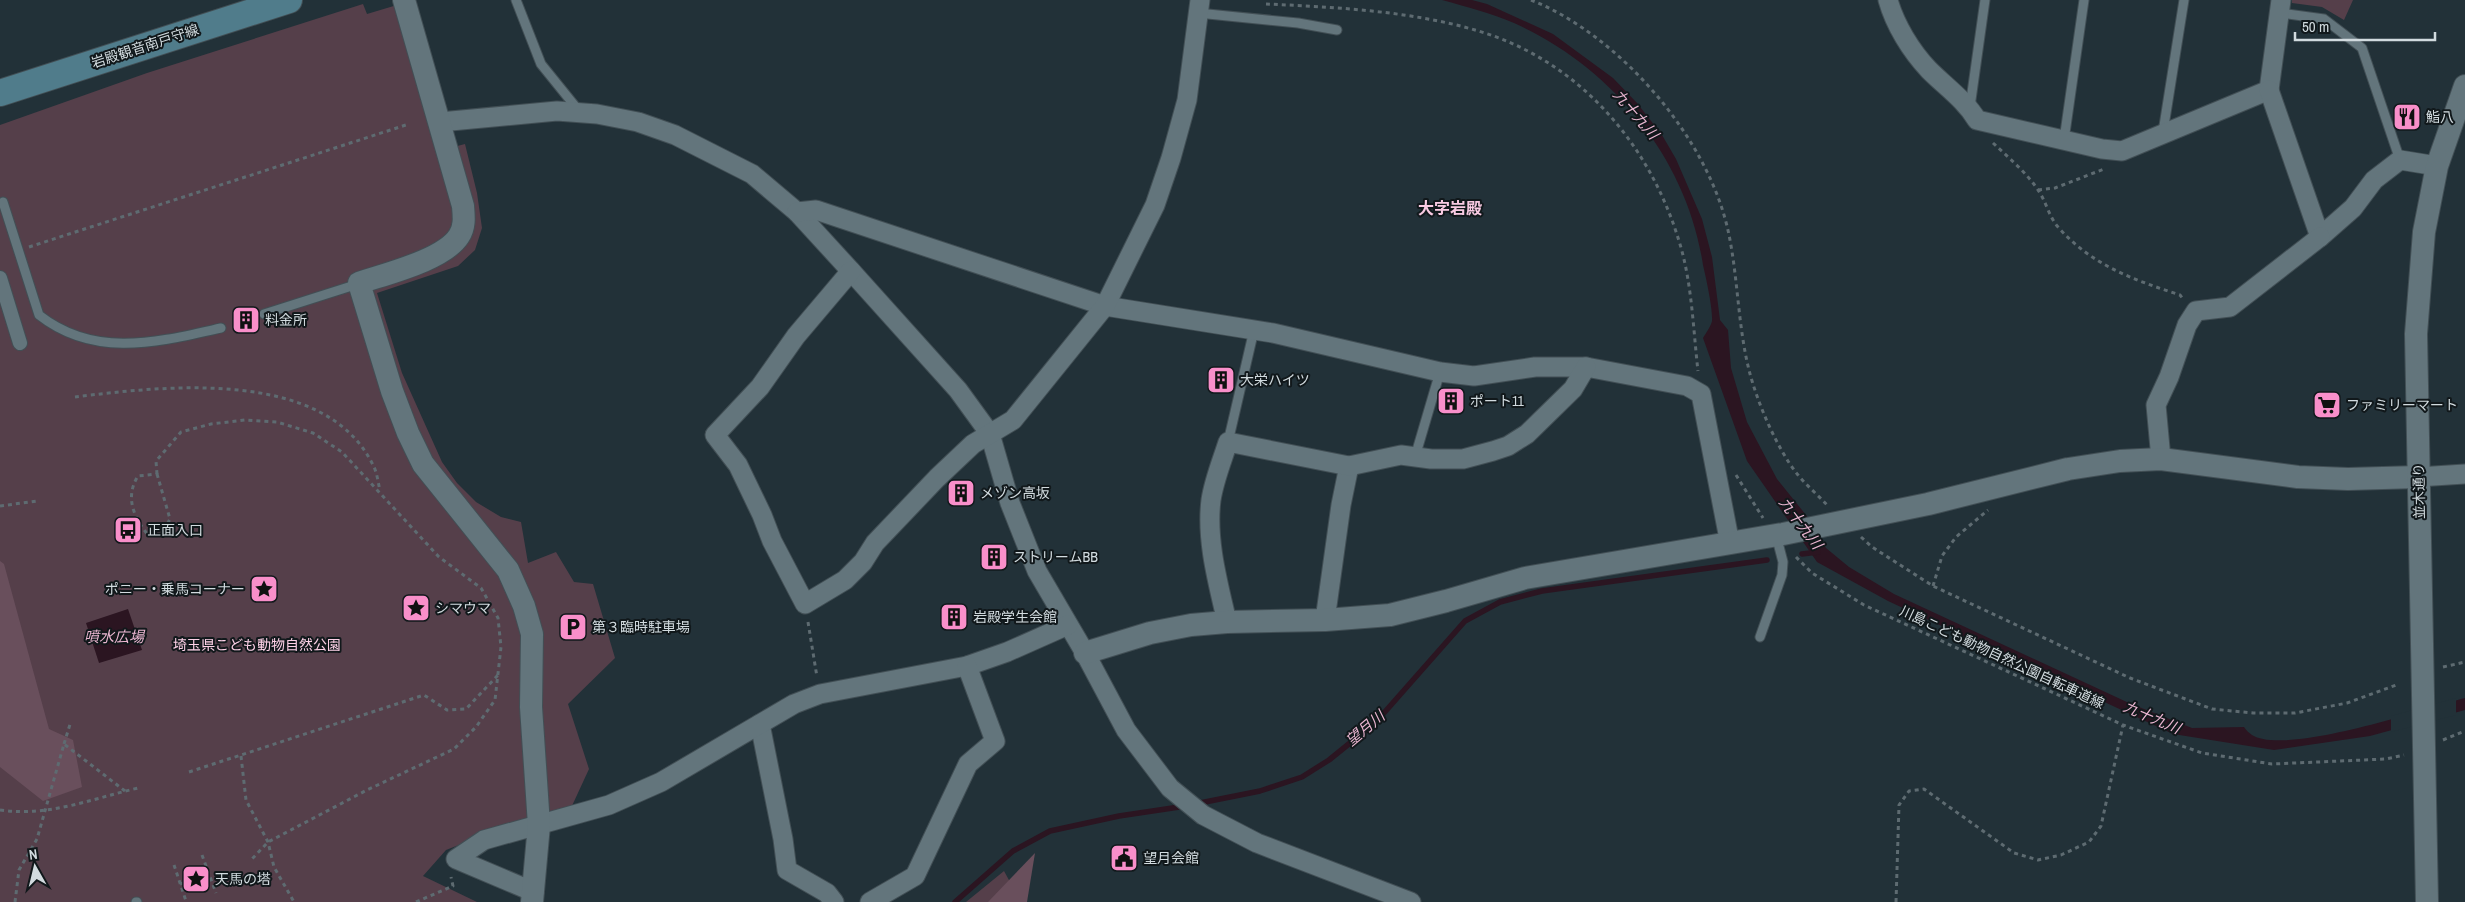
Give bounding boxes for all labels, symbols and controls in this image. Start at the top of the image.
scale bar [2295,10,2435,42]
text: 50 m [2302,16,2329,37]
street label: 岩殿観音南戸守線 [89,20,201,72]
water label: 九十九川 [1608,84,1665,145]
restaurant icon: 鮨八 [2392,102,2422,132]
place label: 鮨八 [2426,108,2454,126]
district label: 大字岩殿 [1418,197,1482,219]
building icon: 料金所 [231,305,261,335]
place label: 料金所 [265,311,307,329]
building icon: 大栄ハイツ [1206,365,1236,395]
place label: 大栄ハイツ [1240,371,1310,389]
building icon: ポート11 [1436,386,1466,416]
supermarket icon: ファミリーマート [2312,390,2342,420]
place label: ポート11 [1470,392,1525,410]
place label: ファミリーマート [2346,396,2458,414]
street label: 並木通り [2410,463,2428,519]
building icon: メゾン高坂 [946,478,976,508]
place label: メゾン高坂 [980,484,1050,502]
water label: 九十九川 [1775,493,1829,555]
bus stop icon: 正面入口 [113,515,143,545]
place label: 正面入口 [147,521,203,539]
building icon: ストリームBB [979,542,1009,572]
place label: ストリームBB [1013,548,1098,566]
place icon: ポニー・乗馬コーナー [249,574,279,604]
place label: ポニー・乗馬コーナー [105,580,245,598]
place icon: シマウマ [401,593,431,623]
place label: シマウマ [435,599,491,617]
building icon: 岩殿学生会館 [939,602,969,632]
street label: 川島こども動物自然公園自転車道線 [1897,602,2107,712]
place label: 岩殿学生会館 [973,608,1057,626]
parking icon: 第３臨時駐車場 [558,612,588,642]
place label: 第３臨時駐車場 [592,618,690,636]
water label: 噴水広場 [84,626,146,647]
park label: 埼玉県こども動物自然公園 [173,636,341,654]
water label: 九十九川 [2120,696,2186,739]
water label: 望月川 [1341,704,1391,751]
north arrow [10,842,60,892]
public building icon: 望月会館 [1109,843,1139,873]
text: N [28,845,39,864]
place label: 望月会館 [1143,849,1199,867]
place icon: 天馬の塔 [181,864,211,894]
place label: 天馬の塔 [215,870,271,888]

